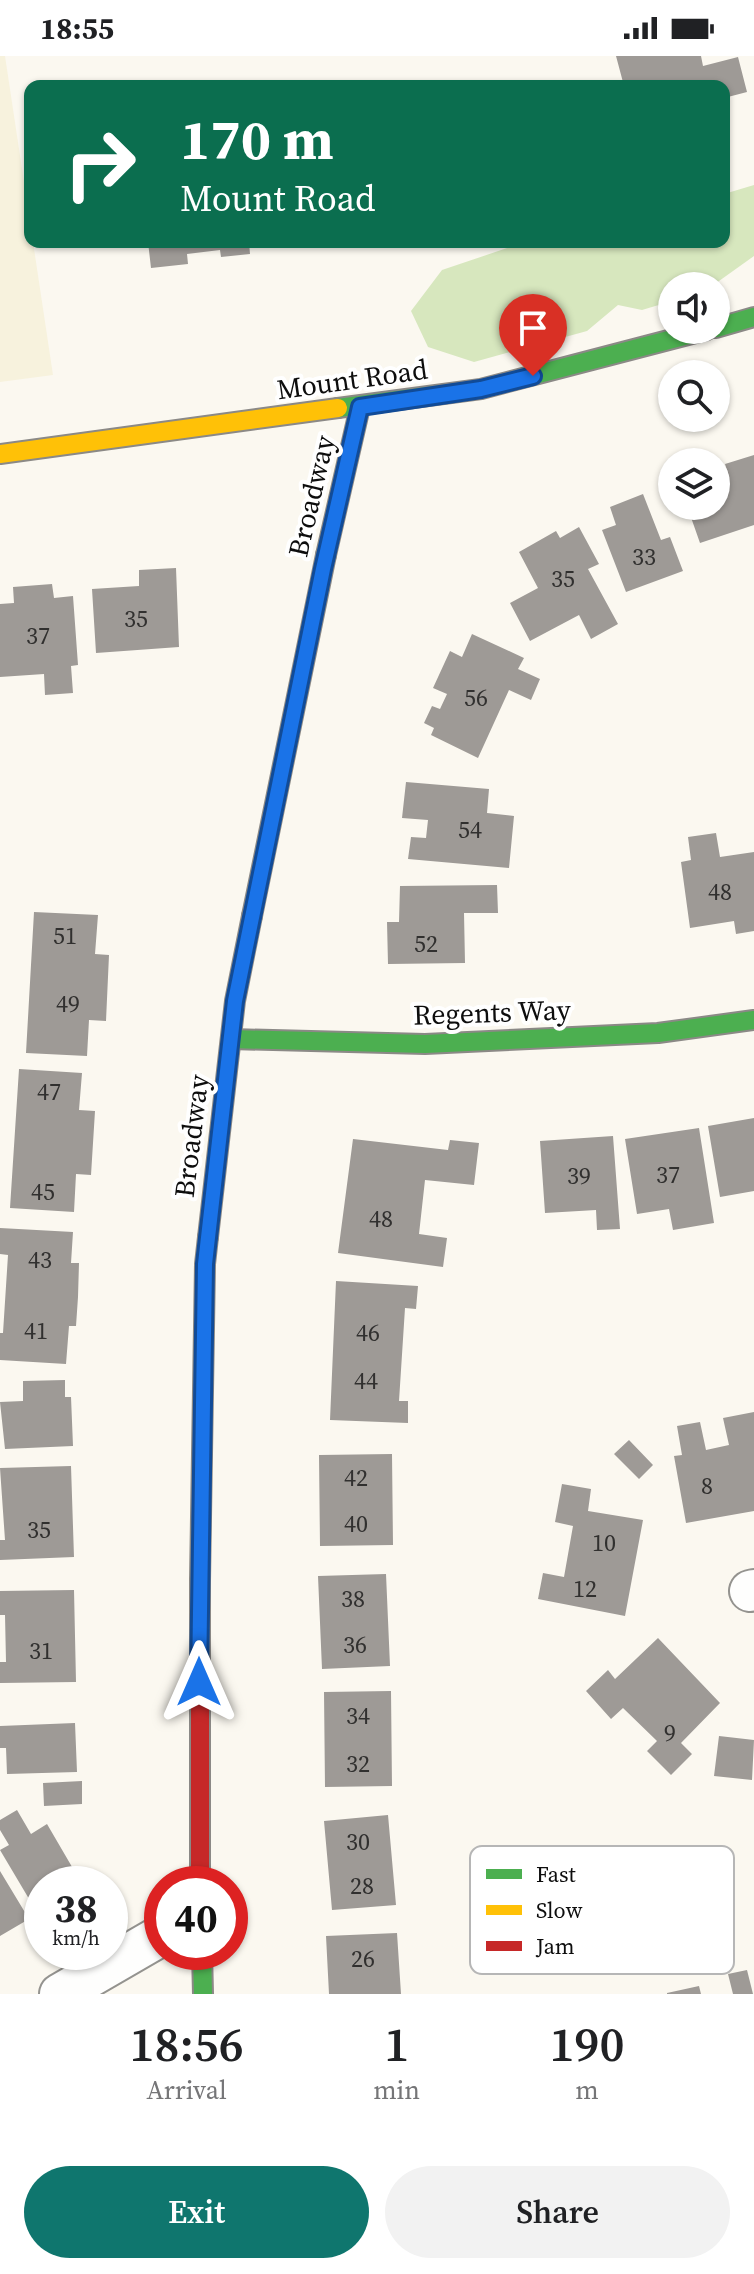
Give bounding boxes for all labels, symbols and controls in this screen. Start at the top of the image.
text: 18:55 [40,8,114,49]
text: 170 m [180,101,334,178]
icon: right [48,112,152,216]
text: Mount Road [180,174,375,223]
map controls [658,272,730,520]
button: sound [658,272,730,344]
pin [499,294,567,376]
icon: arrive [511,306,555,350]
street label: Mount Road [274,350,430,408]
button: search [658,360,730,432]
street label: Broadway [279,431,344,561]
button: layers [658,448,730,520]
house number: 33 [632,540,656,573]
house number: 35 [551,562,575,595]
house number: 35 [124,602,148,635]
house number: 37 [26,619,50,652]
house number: 56 [464,681,488,714]
house number: 54 [458,813,482,846]
house number: 48 [708,875,732,908]
house number: 51 [53,919,77,952]
house number: 52 [414,927,438,960]
house number: 49 [56,987,80,1020]
street label: Regents Way [412,990,572,1034]
street label: Broadway [165,1072,217,1200]
house number: 47 [37,1075,61,1108]
house number: 37 [656,1158,680,1191]
house number: 39 [567,1159,591,1192]
house number: 45 [31,1175,55,1208]
house number: 48 [369,1202,393,1235]
house number: 43 [28,1243,52,1276]
house number: 41 [24,1314,48,1347]
house number: 46 [356,1316,380,1349]
house number: 44 [354,1364,378,1397]
house number: 42 [344,1461,368,1494]
house number: 8 [701,1469,713,1502]
house number: 40 [344,1507,368,1540]
house number: 35 [27,1513,51,1546]
house number: 10 [592,1526,616,1559]
house number: 12 [573,1572,597,1605]
house number: 38 [341,1582,365,1615]
house number: 36 [343,1628,367,1661]
house number: 31 [29,1634,53,1667]
position arrow [157,1640,241,1724]
house number: 34 [346,1699,370,1732]
house number: 9 [664,1716,676,1749]
house number: 32 [346,1747,370,1780]
house number: 30 [346,1825,370,1858]
legend [470,1846,734,1974]
text: Fast [536,1859,577,1889]
speed limit sign: 40 [144,1866,248,1970]
house number: 28 [350,1869,374,1902]
text: 38 [54,1881,98,1935]
text: Slow [536,1895,583,1925]
text: km/h [52,1924,100,1952]
text: Jam [535,1931,575,1961]
house number: 26 [351,1942,375,1975]
text: 18:56 [129,2011,244,2077]
text: 1 [384,2011,409,2077]
text: 190 [550,2011,624,2077]
text: Arrival [146,2072,227,2108]
text: min [373,2072,420,2108]
text: m [575,2072,599,2108]
button: Exit [24,2166,369,2258]
button: Share [385,2166,730,2258]

